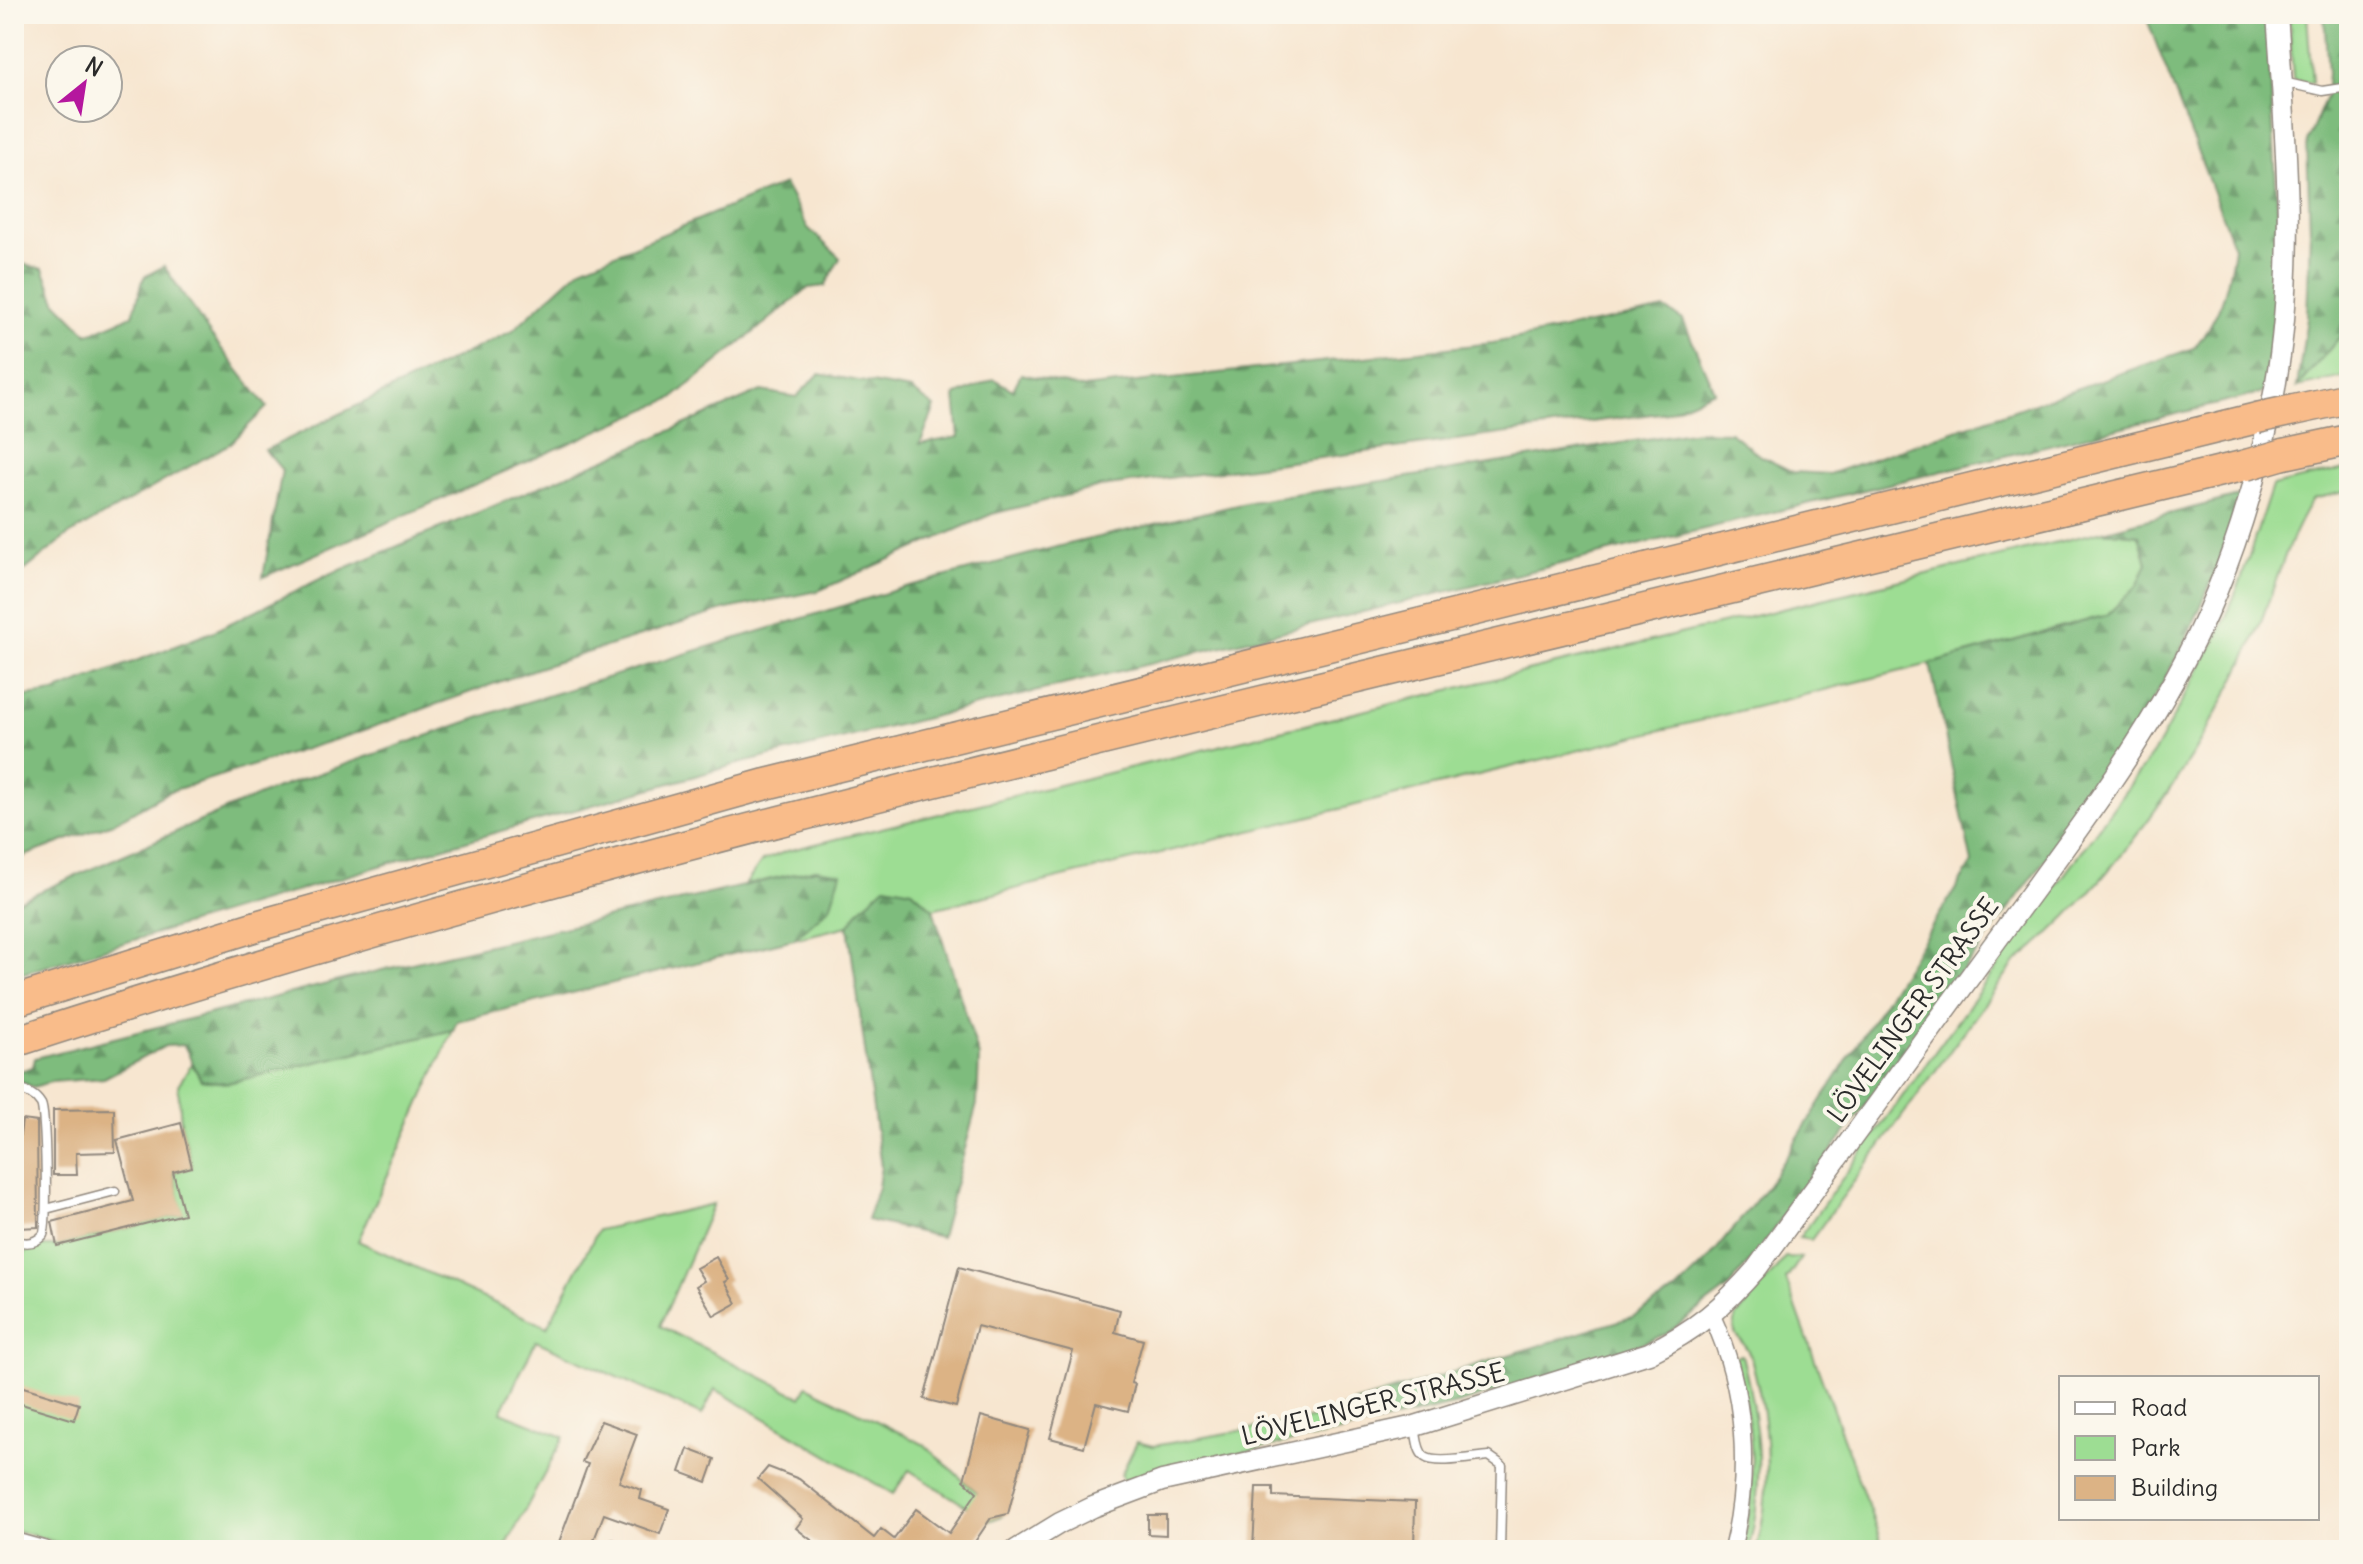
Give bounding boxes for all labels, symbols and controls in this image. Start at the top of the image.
north arrow [44,44,124,124]
text: N [80,51,108,83]
street label: LÖVELINGER STRASSE [1820,891,2005,1129]
street label: LÖVELINGER STRASSE [1238,1355,1508,1452]
legend [2059,1376,2319,1520]
text: Road [2131,1392,2187,1422]
text: Park [2131,1432,2181,1462]
text: Building [2131,1472,2218,1502]

